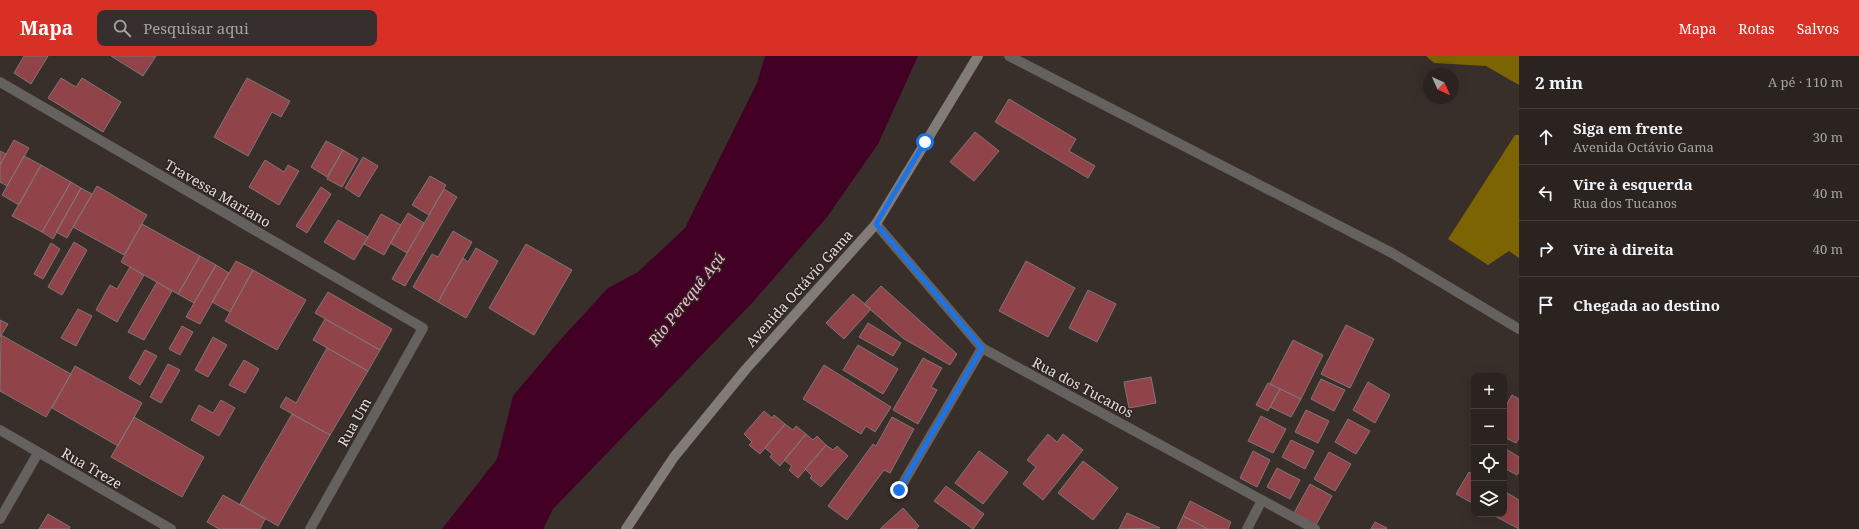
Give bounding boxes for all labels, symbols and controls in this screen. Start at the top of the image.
search box [97,10,377,46]
text: Mapa [20,15,73,41]
icon: search [111,17,133,39]
text: Pesquisar aqui [143,18,249,38]
text: Mapa [1679,19,1716,38]
text: Rotas [1738,19,1775,38]
text: Salvos [1797,19,1839,38]
north arrow [1423,68,1459,104]
text: 2 min [1535,71,1583,94]
text: A pé · 110 m [1768,73,1843,91]
text: Siga em frente [1573,118,1683,138]
icon: ahead [1535,126,1557,148]
text: 30 m [1813,128,1843,146]
route start [916,133,934,151]
text: Avenida Octávio Gama [1573,138,1714,156]
street label: Travessa Mariano [161,155,275,231]
text: Vire à esquerda [1573,174,1693,194]
icon: left [1535,182,1557,204]
text: 40 m [1813,184,1843,202]
text: Rua dos Tucanos [1573,194,1677,212]
street label: Avenida Octávio Gama [741,225,857,351]
icon: right [1535,238,1557,260]
text: Vire à direita [1573,239,1674,259]
text: 40 m [1813,240,1843,258]
water label: Rio Perequê Açú [643,248,729,351]
icon: arrive [1535,294,1557,316]
text: Chegada ao destino [1573,295,1720,315]
street label: Rua dos Tucanos [1029,352,1137,422]
map controls [1471,373,1507,517]
button: + [1471,373,1507,409]
street label: Rua Um [333,394,375,450]
button: − [1471,409,1507,445]
street label: Rua Treze [58,443,126,493]
button: locate [1471,445,1507,481]
route end [890,481,908,499]
button: layers [1471,481,1507,517]

